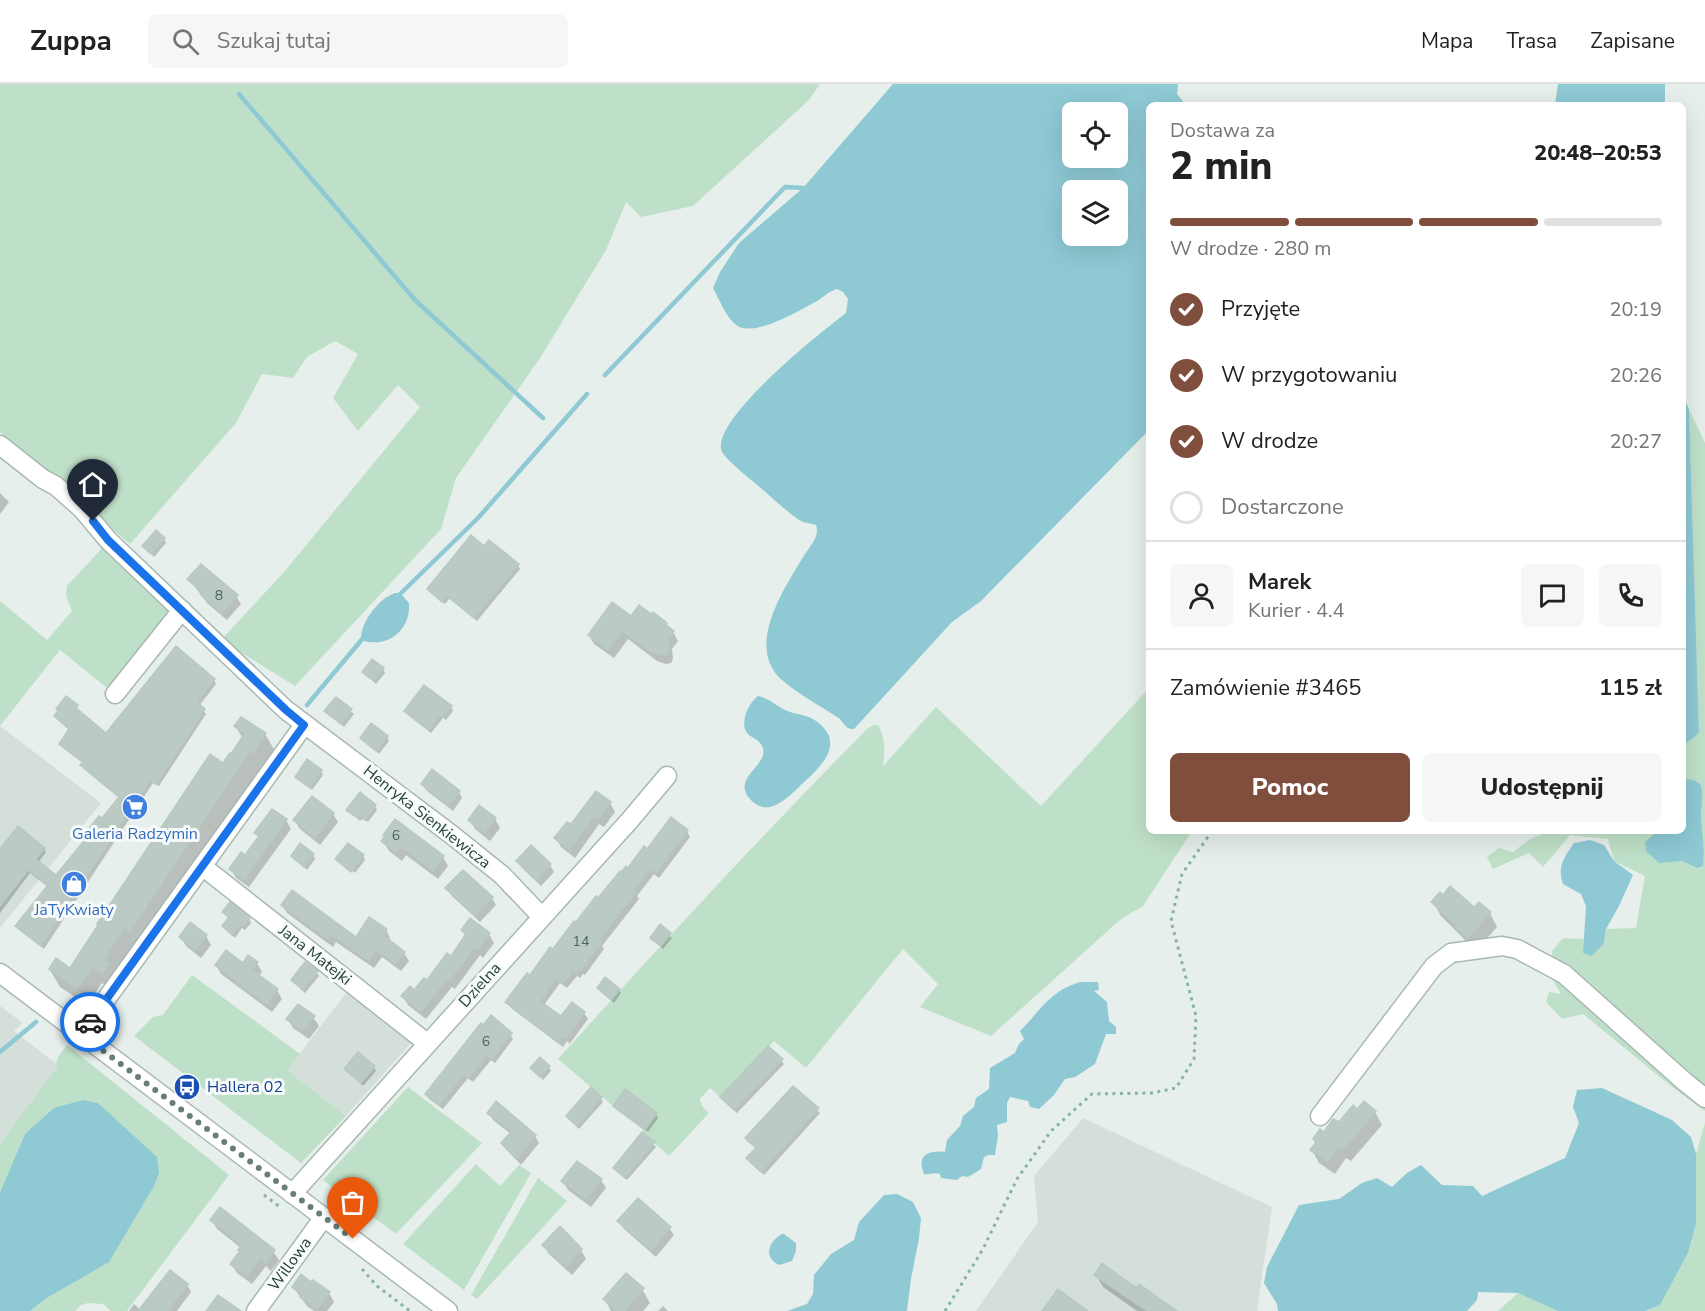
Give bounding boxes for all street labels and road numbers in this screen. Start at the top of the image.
street label: Henryka Sienkiewicza [359,760,495,874]
street label: Jana Matejki [273,919,356,990]
street label: Dzielna [454,958,506,1012]
street label: Willowa [263,1233,317,1295]

